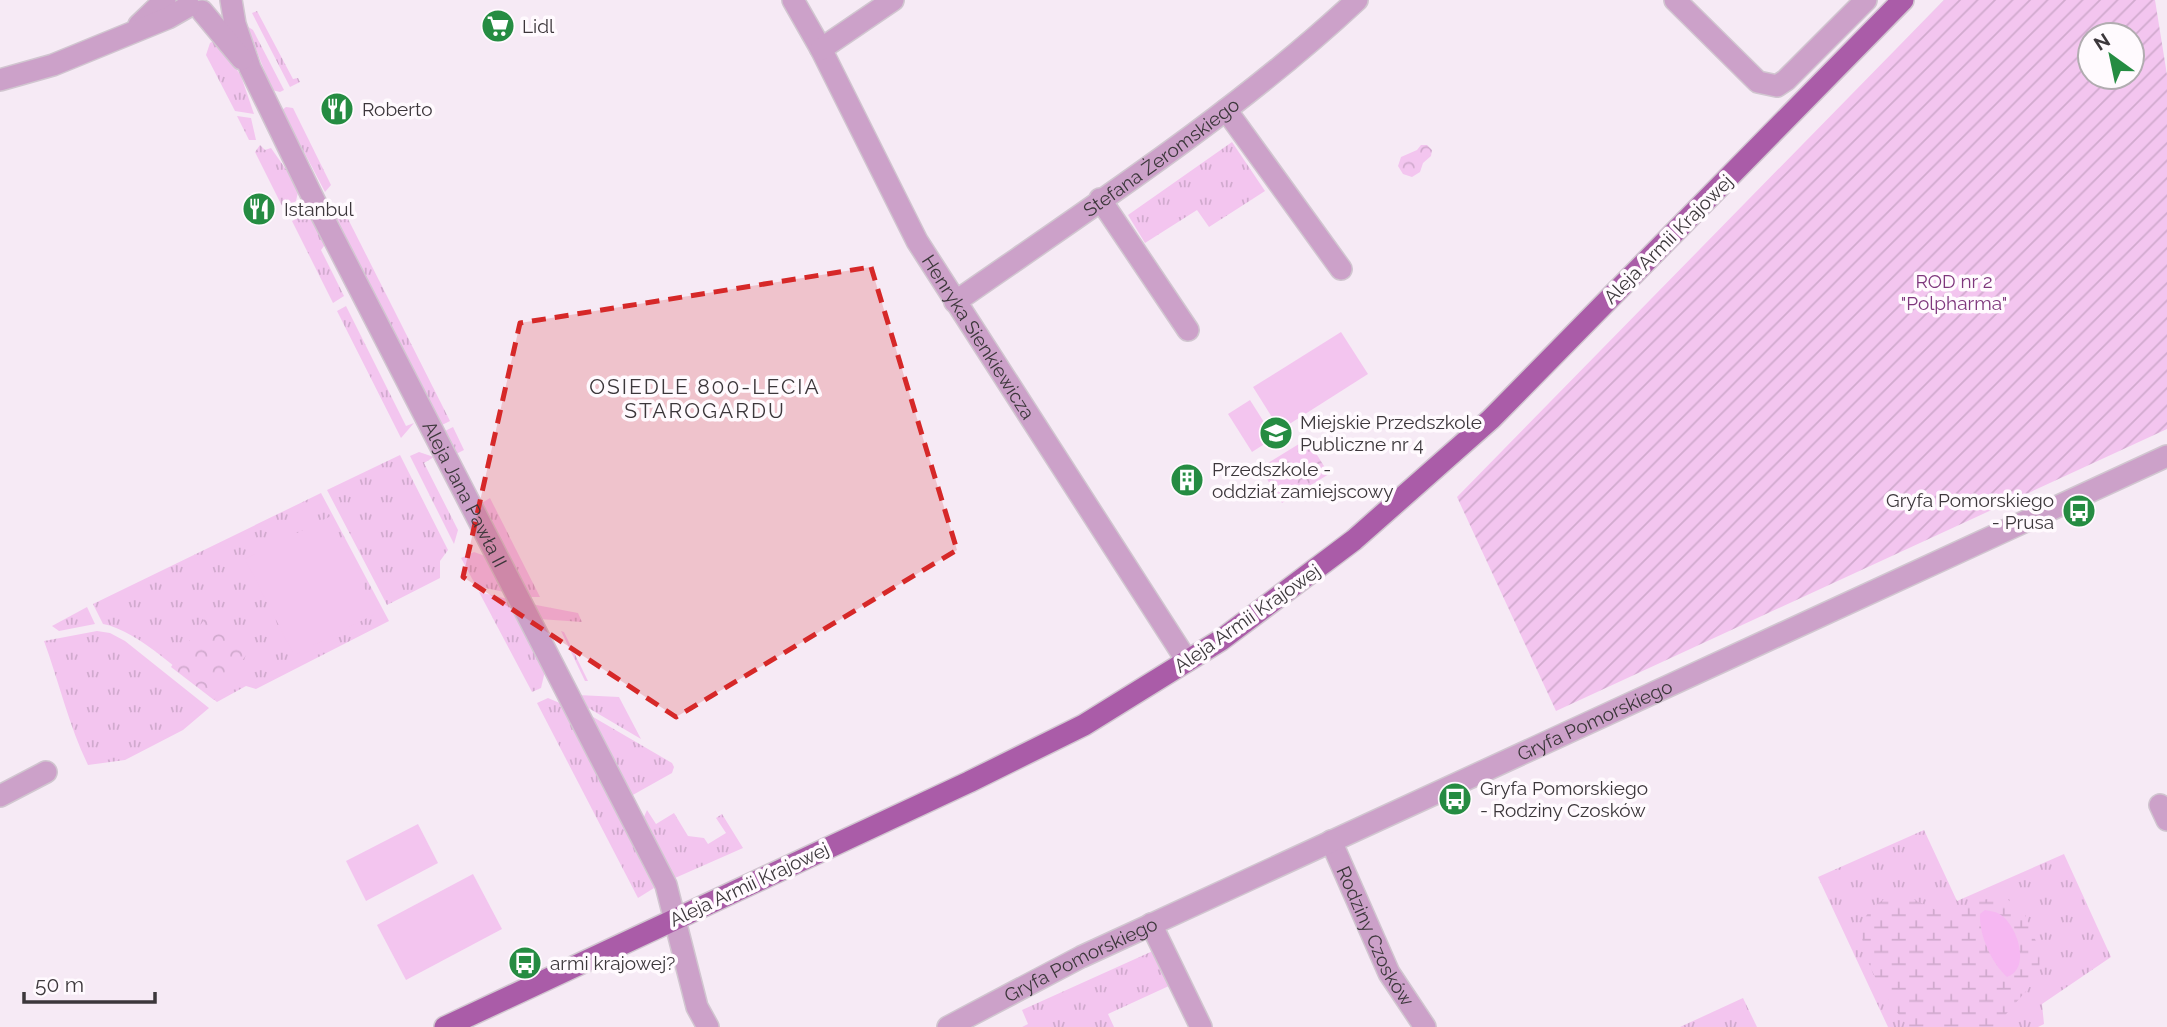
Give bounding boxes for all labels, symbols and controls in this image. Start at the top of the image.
supermarket icon: Lidl [479,7,517,45]
place label: Lidl [522,15,555,37]
north arrow [2076,21,2146,91]
text: N [2090,29,2114,55]
restaurant icon: Roberto [318,90,356,128]
street label: Stefana Żeromskiego [1079,93,1243,221]
place label: Roberto [362,98,432,120]
street label: Aleja Armii Krajowej [1599,170,1737,308]
restaurant icon: Istanbul [240,190,278,228]
place label: Istanbul [284,198,355,220]
street label: Henryka Sienkiewicza [918,250,1040,423]
park label: ROD nr 2 "Polpharma" [1901,270,2007,314]
district label: OSIEDLE 800-LECIA STAROGARDU [589,374,821,423]
place label: Miejskie Przedszkole Publiczne nr 4 [1300,411,1482,455]
school or university icon: Miejskie Przedszkole Publiczne nr 4 [1257,414,1295,452]
street label: Aleja Jana Pawła II [418,417,512,571]
place label: Przedszkole - oddział zamiejscowy [1212,458,1394,502]
building icon: Przedszkole - oddział zamiejscowy [1168,461,1206,499]
place label: Gryfa Pomorskiego - Prusa [1886,489,2054,533]
bus stop icon: Gryfa Pomorskiego - Prusa [2060,492,2098,530]
street label: Aleja Armii Krajowej [1170,559,1324,677]
street label: Gryfa Pomorskiego [1514,675,1676,765]
place label: Gryfa Pomorskiego - Rodziny Czosków [1480,777,1648,821]
bus stop icon: Gryfa Pomorskiego - Rodziny Czosków [1436,780,1474,818]
street label: Aleja Armii Krajowej [666,837,832,931]
street label: Rodziny Czosków [1332,863,1419,1011]
street label: Gryfa Pomorskiego [1000,912,1161,1006]
bus stop icon: armi krajowej? [506,944,544,982]
place label: armi krajowej? [550,952,675,974]
scale bar [24,960,156,1004]
text: 50 m [35,972,84,997]

